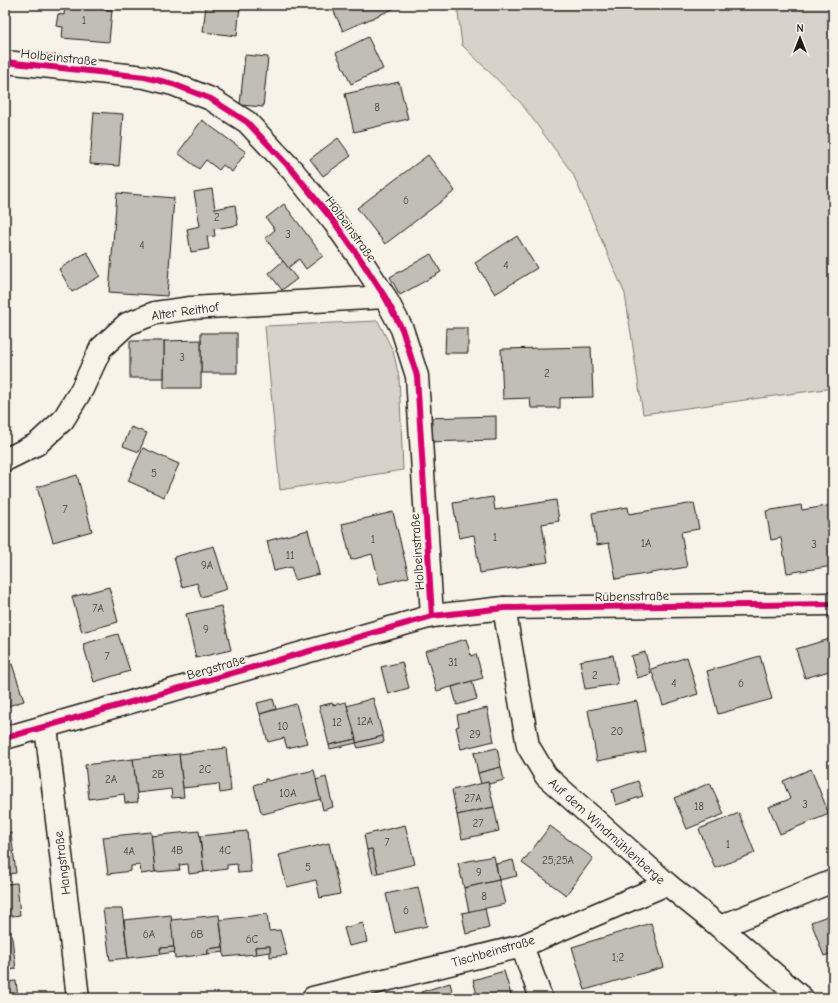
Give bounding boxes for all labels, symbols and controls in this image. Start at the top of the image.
house number: 1 [82,14,86,27]
north arrow [780,18,820,58]
text: N [796,22,804,35]
street label: Holbeinstraße [20,46,98,69]
house number: 8 [374,101,380,114]
street label: Holbeinstraße [322,194,380,265]
house number: 6 [403,194,409,207]
house number: 2 [214,211,220,224]
house number: 3 [285,228,291,241]
house number: 4 [139,239,145,252]
house number: 4 [503,259,509,272]
street label: Alter Reithof [150,299,221,323]
house number: 3 [179,351,185,364]
house number: 2 [544,367,550,380]
house number: 5 [151,467,157,480]
house number: 7 [62,503,68,516]
street label: Holbeinstraße [407,513,427,591]
house number: 1 [493,531,497,544]
house number: 1 [371,533,375,546]
house number: 1A [641,537,652,550]
house number: 3 [811,538,817,551]
house number: 11 [286,549,294,562]
house number: 9A [201,559,214,572]
street label: Rubensstraße [595,588,670,604]
house number: 7A [92,602,104,615]
house number: 9 [203,623,209,636]
house number: 7 [104,650,110,663]
street label: Bergstraße [185,651,248,683]
house number: 31 [448,656,458,669]
house number: 2 [592,669,598,682]
house number: 4 [671,677,677,690]
house number: 6 [738,677,744,690]
house number: 12A [357,715,374,728]
house number: 12 [332,716,342,729]
house number: 10 [277,720,289,733]
house number: 20 [611,725,623,738]
house number: 29 [469,728,481,741]
house number: 2C [199,763,211,776]
house number: 2B [152,768,164,781]
house number: 2A [105,773,118,786]
street label: Auf dem Windmühlenberge [546,775,669,888]
house number: 10A [279,787,297,800]
house number: 27A [464,792,482,805]
house number: 3 [802,798,808,811]
house number: 18 [694,800,704,813]
house number: 27 [473,817,483,830]
street label: Hangstraße [51,830,73,896]
house number: 7 [384,836,390,849]
house number: 1 [726,838,730,851]
house number: 4B [171,844,183,857]
house number: 4C [219,844,231,857]
house number: 4A [123,845,135,858]
house number: 25;25A [542,854,575,867]
house number: 5 [305,861,311,874]
house number: 9 [476,866,482,879]
house number: 8 [481,890,487,903]
house number: 6 [403,904,409,917]
house number: 6A [143,928,156,941]
house number: 6B [191,928,204,941]
street label: Tischbeinstraße [450,932,537,970]
house number: 6C [246,933,259,946]
house number: 1;2 [612,951,624,964]

